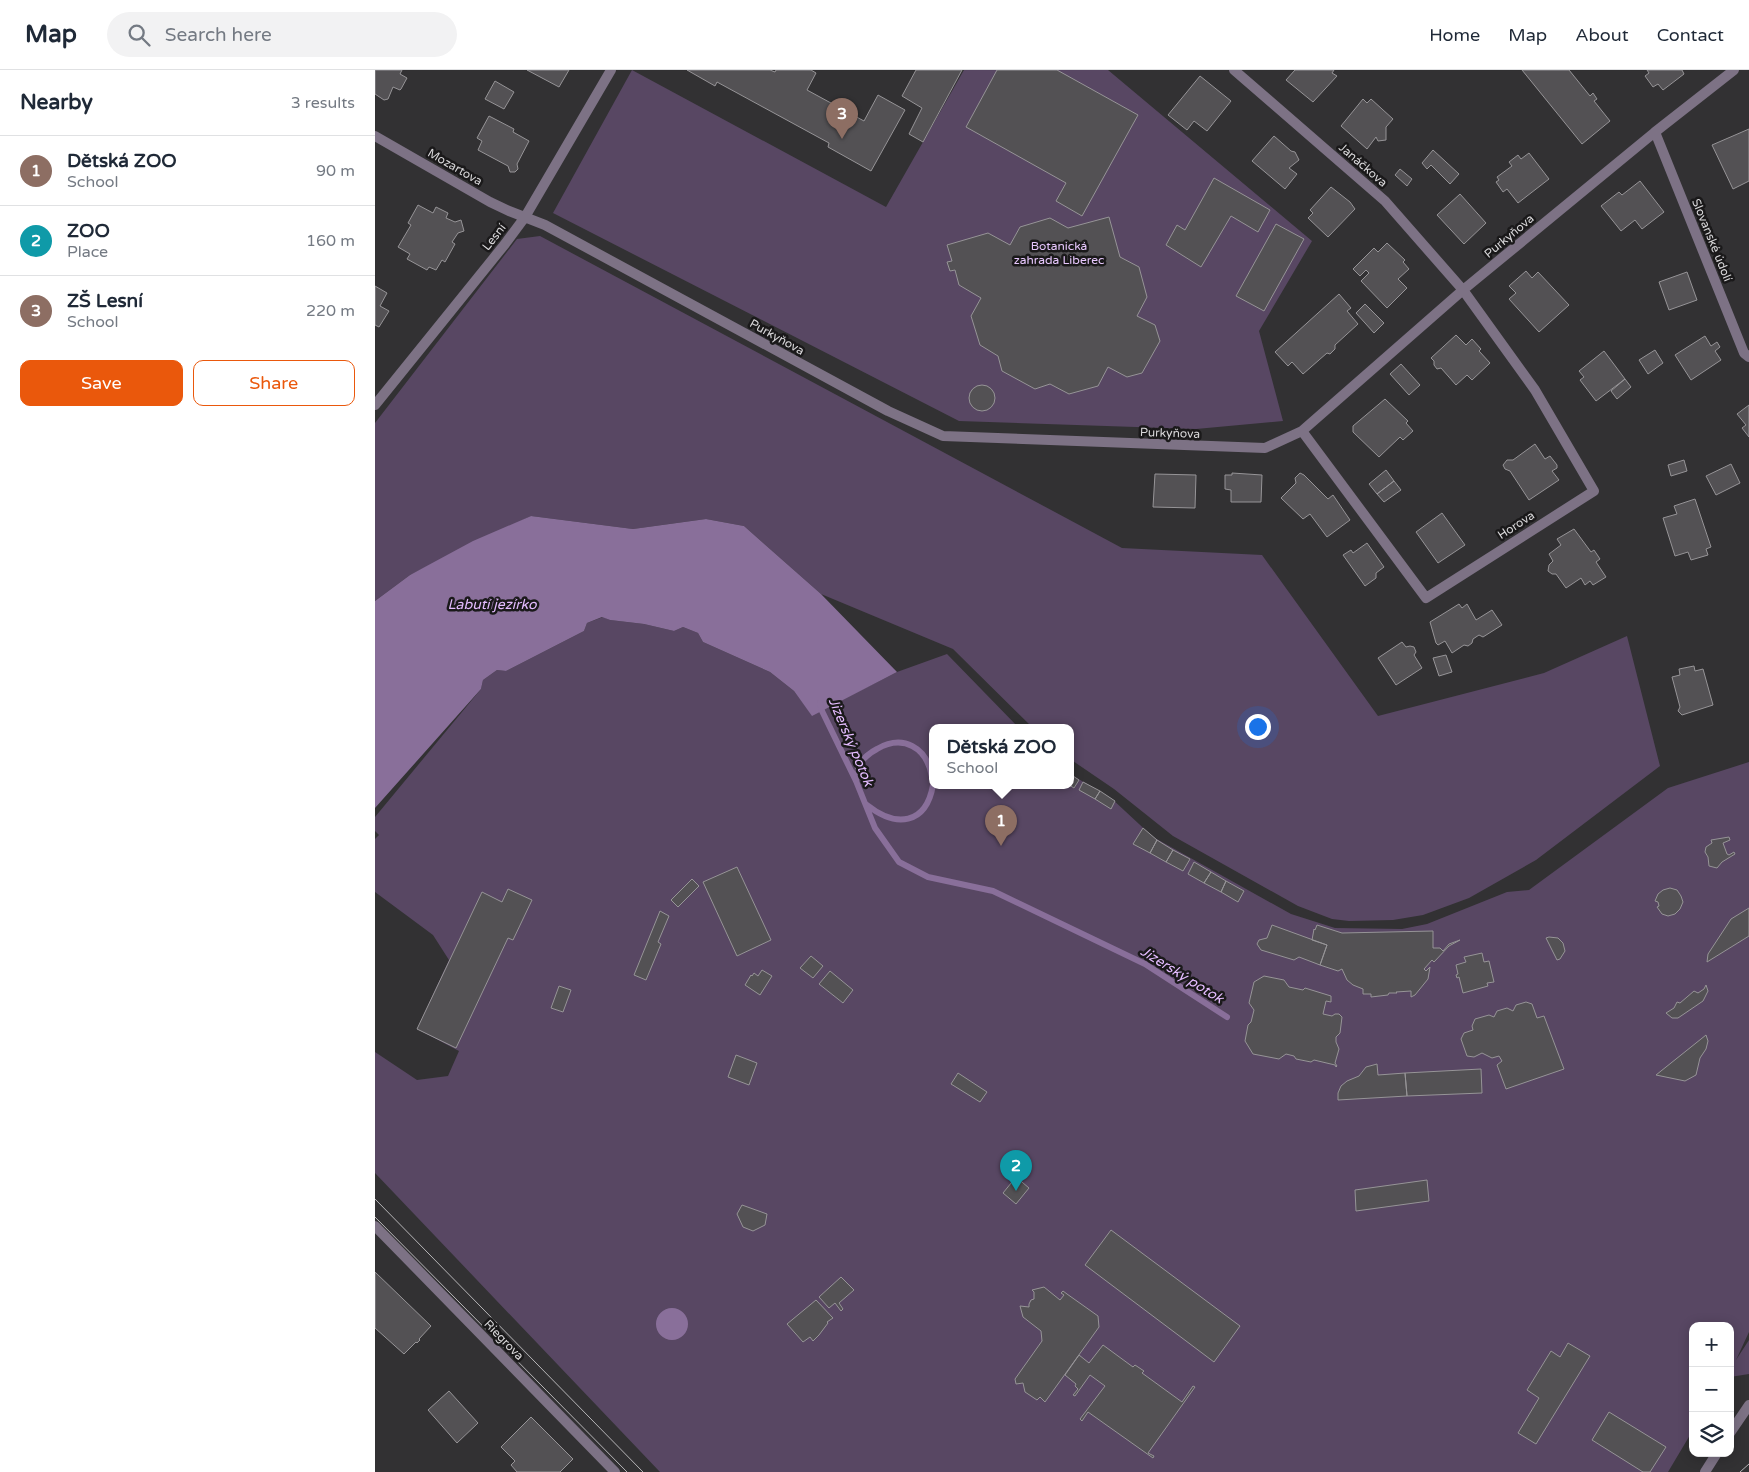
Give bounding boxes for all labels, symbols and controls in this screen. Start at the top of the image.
search box [107,12,457,57]
text: Map [25,20,77,49]
icon: search [125,21,153,49]
text: Search here [165,24,272,46]
text: Home [1429,24,1480,46]
text: Map [1508,24,1547,46]
text: About [1575,24,1629,46]
text: Contact [1657,24,1724,46]
text: Nearby [20,90,93,115]
text: 3 results [291,93,355,113]
pin: 3 [826,98,858,139]
street label: Janáčkova [1336,140,1390,190]
street label: Mozartova [425,146,485,188]
text: Dětská ZOO [67,150,177,172]
text: 1 [31,161,41,181]
text: 90 m [316,161,355,181]
text: School [67,172,119,192]
street label: Slovanské údolí [1689,197,1735,283]
street label: Purkyňova [1481,211,1537,261]
text: ZOO [67,220,110,242]
street label: Lesní [479,221,509,253]
text: 2 [31,231,41,251]
text: 160 m [306,231,355,251]
park label: Botanická zahrada Liberec [1014,239,1104,267]
text: Place [67,242,108,262]
text: ZŠ Lesní [67,290,143,312]
text: 3 [31,301,41,321]
text: 220 m [306,301,355,321]
text: School [67,312,119,332]
street label: Purkyňova [747,316,807,358]
button: Save [20,360,183,406]
button: Share [193,360,355,406]
street label: Purkyňova [1140,425,1200,441]
street label: Horova [1495,508,1537,542]
water label: Labutí jezírko [447,596,538,613]
water label: Jizerský potok [825,695,878,790]
your location [1245,714,1271,740]
popup [929,724,1074,789]
text: Dětská ZOO [947,736,1056,758]
text: School [947,758,998,778]
pin: 1 [985,805,1017,846]
water label: Jizerský potok [1137,943,1228,1008]
pin: 2 [1000,1150,1032,1191]
street label: Riegrova [481,1317,527,1363]
map controls [1689,1322,1734,1457]
button: + [1689,1322,1734,1367]
button: − [1689,1367,1734,1412]
button: layers [1689,1412,1734,1457]

